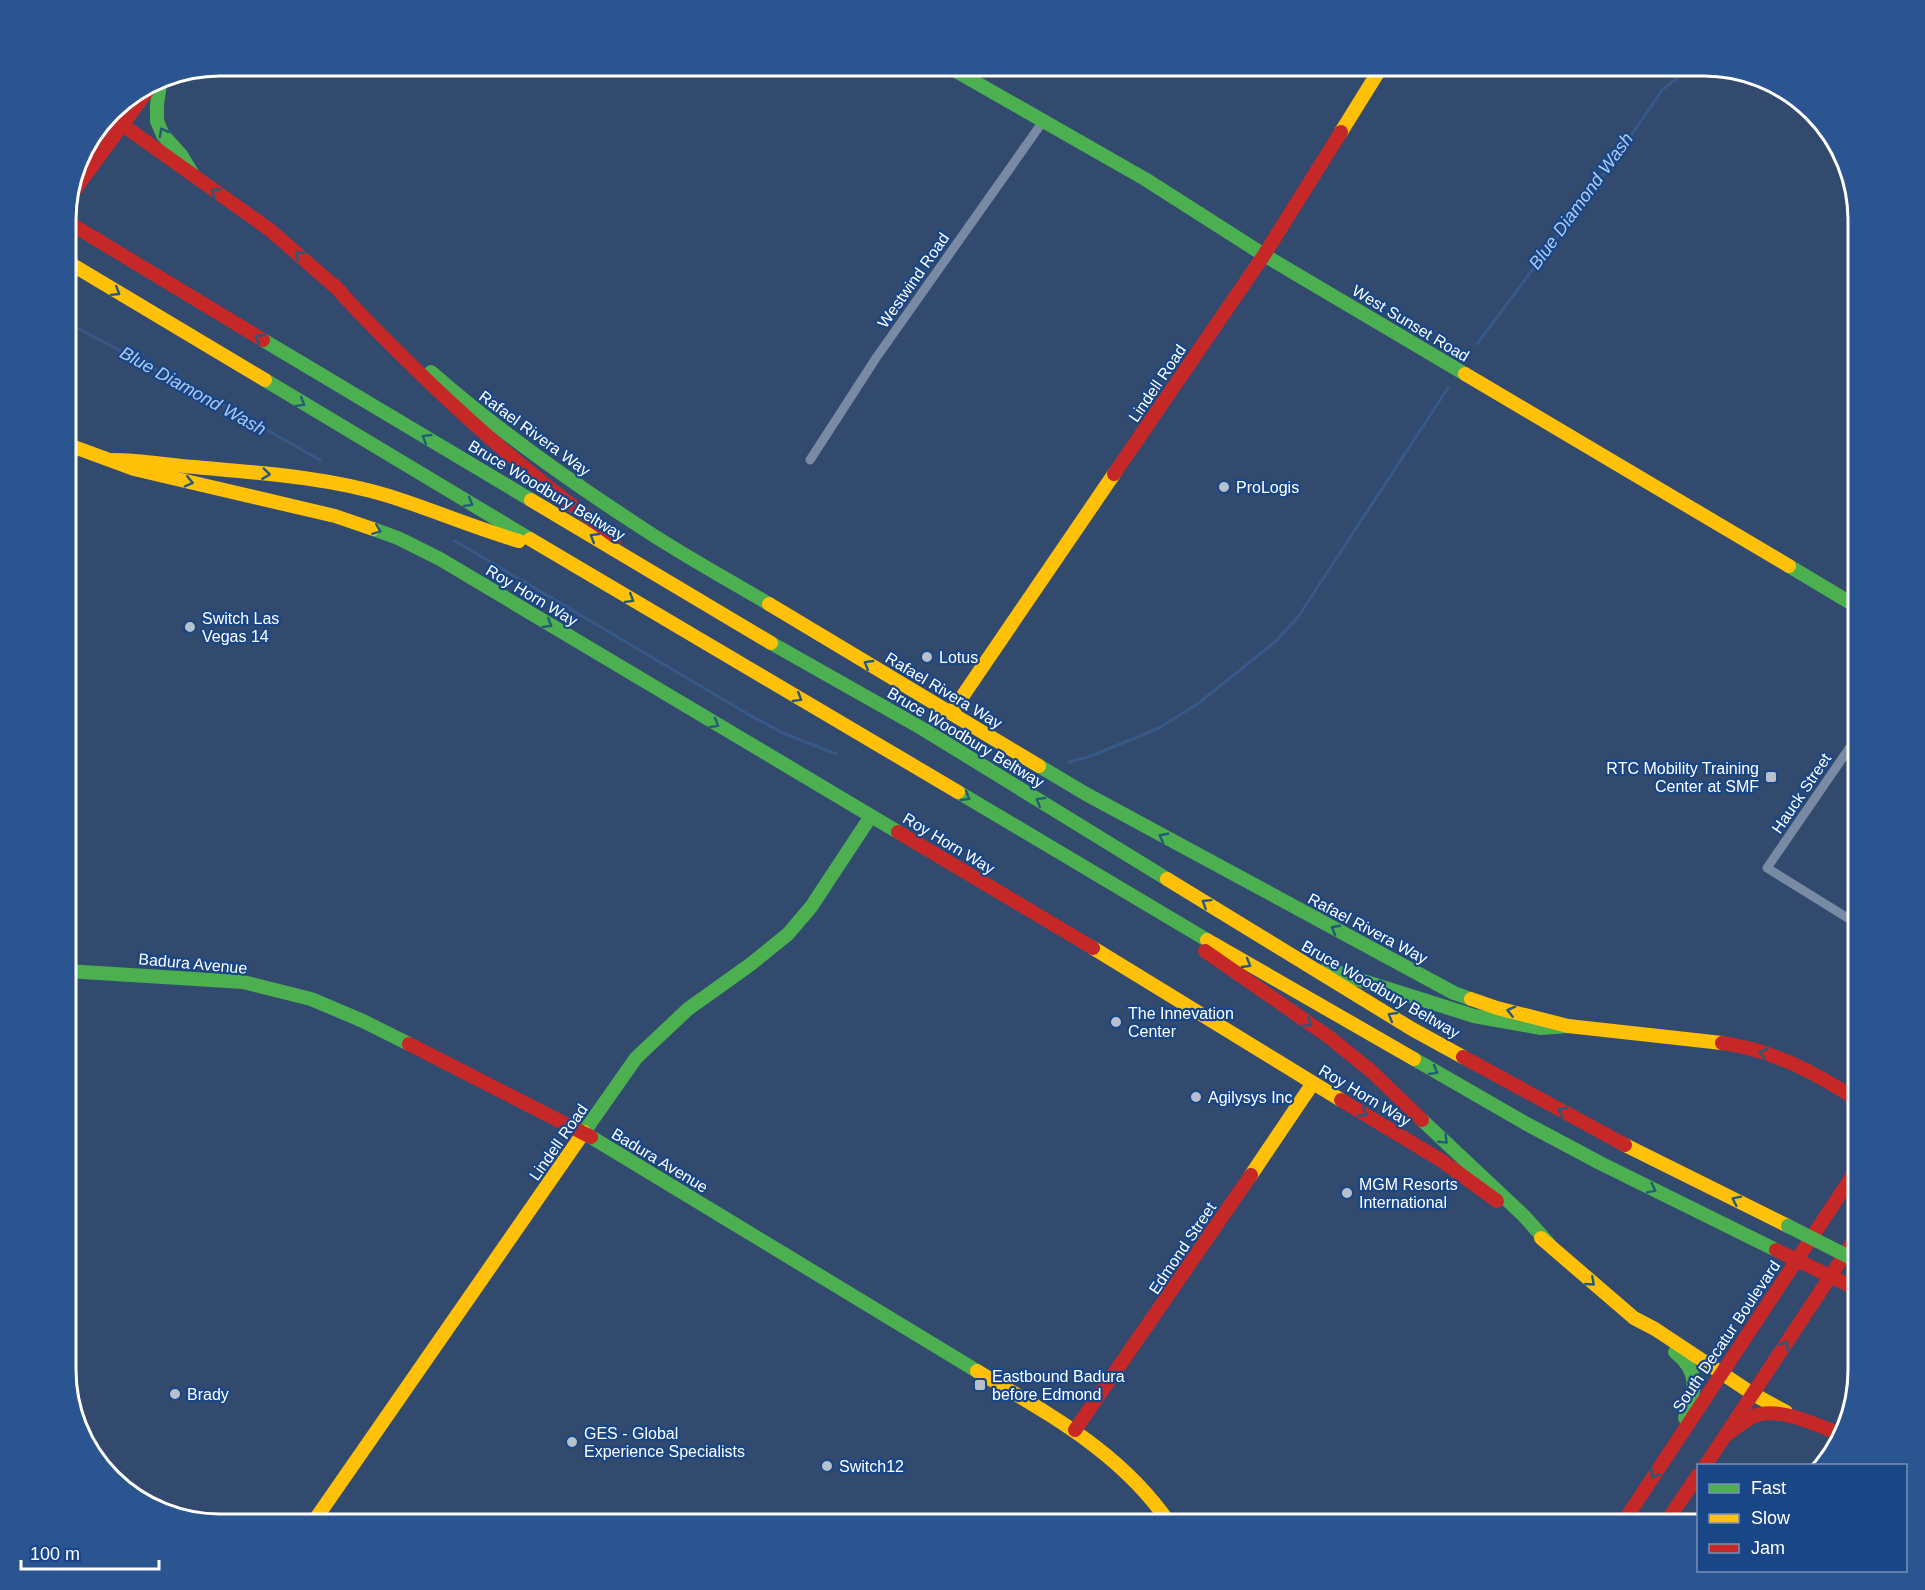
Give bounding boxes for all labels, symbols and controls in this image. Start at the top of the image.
one-way arrow [159,128,170,138]
water label: Blue Diamond Wash [1525,129,1637,273]
one-way arrow [211,188,222,199]
street label: Westwind Road [874,230,952,331]
one-way arrow [295,251,306,262]
street label: West Sunset Road [1349,282,1472,365]
one-way arrow [110,285,120,297]
one-way arrow [255,333,265,345]
street label: Lindell Road [1125,342,1189,425]
water label: Blue Diamond Wash [117,343,269,439]
street label: Rafael Rivera Way [476,388,593,479]
one-way arrow [295,396,305,408]
one-way arrow [422,434,432,445]
street label: Bruce Woodbury Beltway [466,437,628,544]
one-way arrow [261,467,271,480]
one-way arrow [184,474,194,487]
place label: ProLogis [1236,479,1299,496]
marker: ProLogis [1217,480,1231,494]
one-way arrow [463,496,473,508]
one-way arrow [371,523,382,535]
one-way arrow [590,533,600,545]
street label: Roy Horn Way [483,562,580,629]
one-way arrow [624,592,634,603]
place label: Switch Las Vegas 14 [202,610,279,645]
one-way arrow [542,616,552,628]
marker: Switch Las Vegas 14 [183,620,197,634]
street label: Rafael Rivera Way [882,649,1005,732]
place label: Lotus [939,649,978,666]
marker: Lotus [920,650,934,664]
one-way arrow [864,660,874,671]
street label: Bruce Woodbury Beltway [885,684,1047,791]
one-way arrow [792,691,802,702]
one-way arrow [709,717,719,728]
street label: Hauck Street [1769,750,1835,836]
place label: RTC Mobility Training Center at SMF [1606,760,1759,795]
marker: RTC Mobility Training Center at SMF [1764,770,1778,784]
one-way arrow [960,790,970,802]
one-way arrow [1036,796,1046,808]
street label: Roy Horn Way [900,810,997,877]
one-way arrow [1159,833,1169,844]
street label: Rafael Rivera Way [1305,890,1430,967]
one-way arrow [1202,899,1212,911]
one-way arrow [1331,925,1341,936]
street label: Bruce Woodbury Beltway [1299,937,1463,1042]
street label: Badura Avenue [138,950,248,977]
one-way arrow [1241,956,1251,968]
place label: The Innevation Center [1128,1005,1234,1040]
one-way arrow [1506,1006,1516,1019]
one-way arrow [1388,1012,1398,1024]
marker: The Innevation Center [1109,1015,1123,1029]
one-way arrow [1302,1016,1313,1027]
one-way arrow [1758,1048,1769,1060]
street label: Roy Horn Way [1316,1062,1413,1129]
one-way arrow [1428,1064,1438,1075]
place label: Agilysys Inc [1208,1089,1292,1106]
marker: Agilysys Inc [1189,1090,1203,1104]
street label: Lindell Road [526,1101,591,1184]
one-way arrow [1357,1106,1367,1118]
one-way arrow [1558,1107,1569,1118]
street label: Badura Avenue [609,1125,711,1196]
one-way arrow [1437,1132,1448,1143]
place label: MGM Resorts International [1359,1176,1458,1211]
one-way arrow [1646,1182,1657,1193]
marker: MGM Resorts International [1340,1186,1354,1200]
one-way arrow [1731,1196,1742,1208]
street label: Edmond Street [1146,1199,1220,1297]
street label: South Decatur Boulevard [1669,1257,1783,1415]
one-way arrow [1584,1275,1595,1286]
one-way arrow [1778,1341,1790,1351]
place label: Eastbound Badura before Edmond [992,1368,1125,1403]
marker: Eastbound Badura before Edmond [973,1378,987,1392]
place label: Brady [187,1386,229,1403]
marker: Brady [168,1387,182,1401]
place label: GES - Global Experience Specialists [584,1425,745,1460]
marker: GES - Global Experience Specialists [565,1435,579,1449]
place label: Switch12 [839,1458,904,1475]
marker: Switch12 [820,1459,834,1473]
legend [1697,1464,1907,1572]
one-way arrow [1650,1468,1661,1479]
text: Fast [1751,1478,1786,1498]
text: Slow [1751,1508,1791,1528]
scale bar [21,1533,159,1571]
text: Jam [1751,1538,1785,1558]
text: 100 m [30,1544,80,1564]

